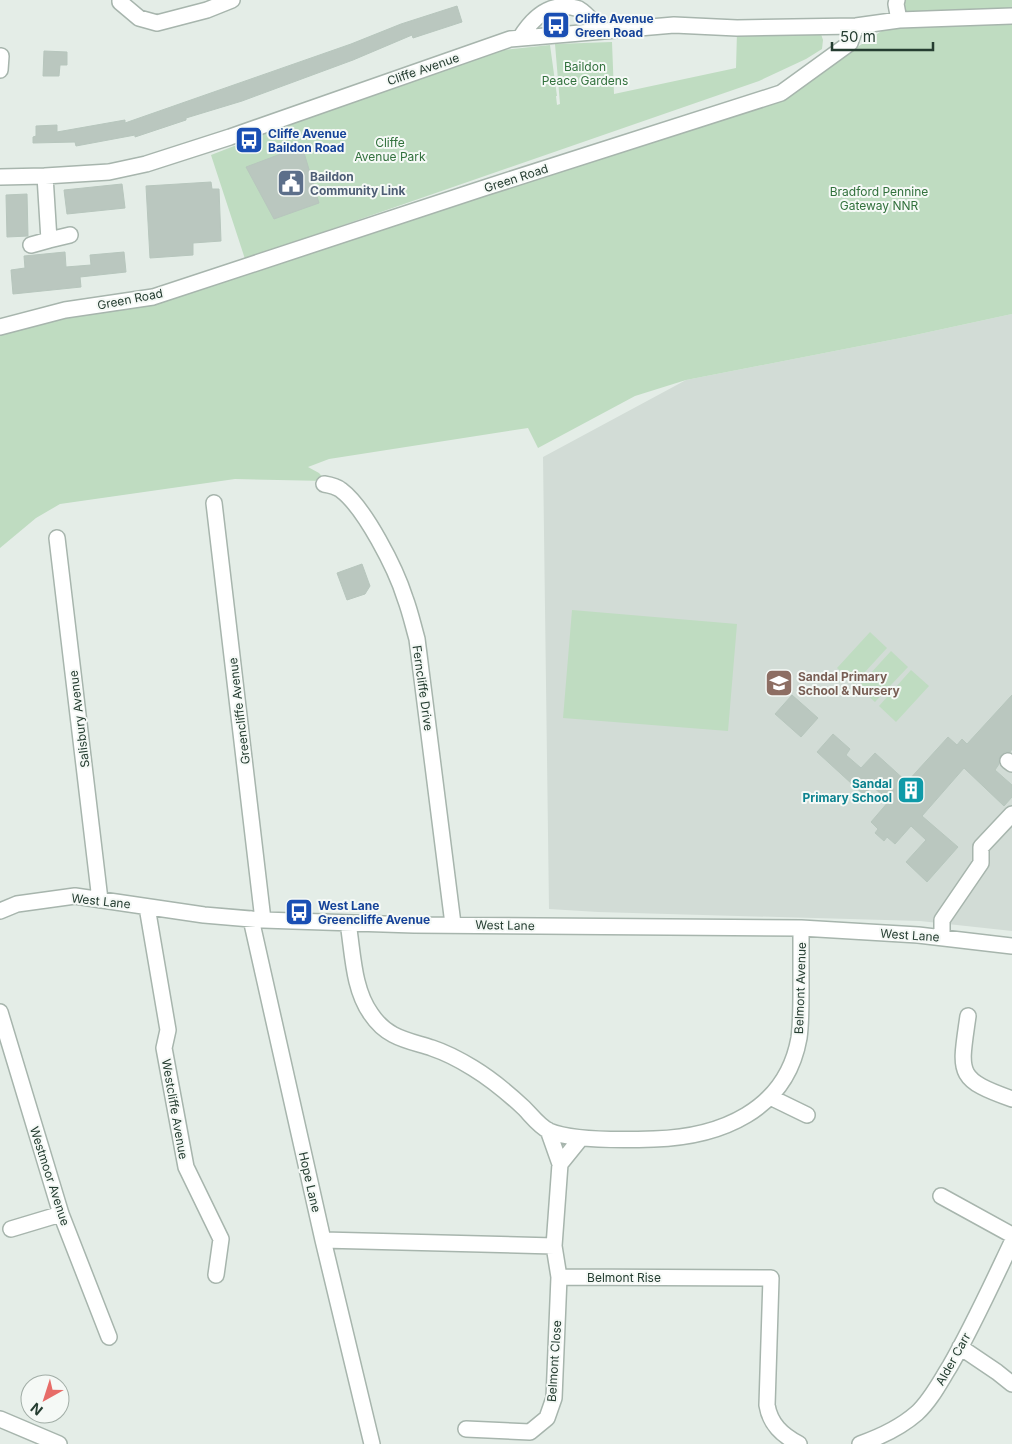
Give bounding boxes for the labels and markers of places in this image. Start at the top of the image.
bus stop icon: Cliffe Avenue Green Road [541,10,571,40]
place label: Cliffe Avenue Green Road [575,11,654,40]
bus stop icon: Cliffe Avenue Baildon Road [234,125,264,155]
place label: Cliffe Avenue Baildon Road [268,126,347,155]
public building icon: Baildon Community Link [276,168,306,198]
place label: Baildon Community Link [310,169,406,198]
school or university icon: Sandal Primary School & Nursery [764,668,794,698]
place label: Sandal Primary School & Nursery [798,669,901,698]
building icon: Sandal Primary School [896,775,926,805]
place label: Sandal Primary School [803,776,892,805]
bus stop icon: West Lane Greencliffe Avenue [284,897,314,927]
place label: West Lane Greencliffe Avenue [318,898,430,927]

